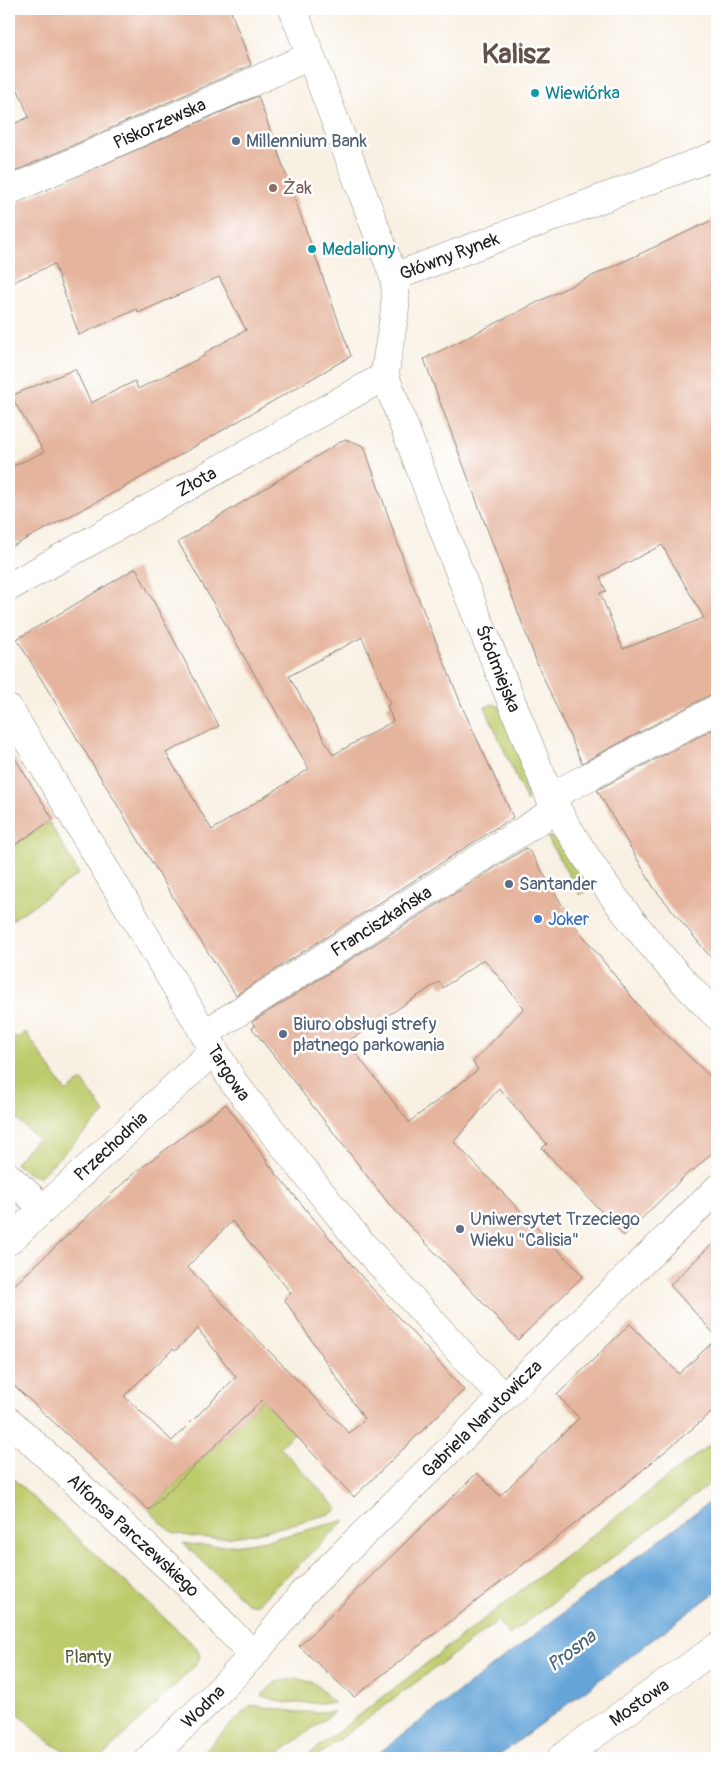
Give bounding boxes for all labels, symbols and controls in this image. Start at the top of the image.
district label: Kalisz [482,37,551,72]
place label: Wiewiórka [545,82,620,105]
marker: Wiewiórka [529,87,541,99]
street label: Piskorzewska [110,93,210,155]
place label: Millennium Bank [246,130,367,153]
marker: Millennium Bank [230,135,242,147]
place label: Żak [283,177,312,200]
marker: Żak [267,182,279,194]
street label: Główny Rynek [396,227,503,286]
place label: Medaliony [322,238,396,261]
marker: Medaliony [306,243,318,255]
street label: Złota [173,462,221,503]
street label: Śródmiejska [470,622,526,716]
place label: Santander [519,873,597,896]
marker: Santander [503,878,515,890]
street label: Franciszkańska [327,881,436,962]
place label: Joker [548,908,590,931]
marker: Joker [532,913,544,925]
place label: Biuro obsługi strefy płatnego parkowania [293,1013,445,1057]
marker: Biuro obsługi strefy płatnego parkowania [277,1028,289,1040]
street label: Targowa [202,1041,255,1106]
street label: Przechodnia [69,1107,153,1186]
place label: Uniwersytet Trzeciego Wieku "Calisia" [470,1208,640,1252]
marker: Uniwersytet Trzeciego Wieku "Calisia" [454,1223,466,1235]
street label: Gabriela Narutowicza [417,1355,547,1483]
street label: Alfonsa Parczewskiego [62,1469,205,1602]
water label: Prosna [542,1624,602,1677]
park label: Planty [65,1646,112,1669]
street label: Mostowa [605,1674,674,1732]
street label: Wodna [177,1680,230,1734]

